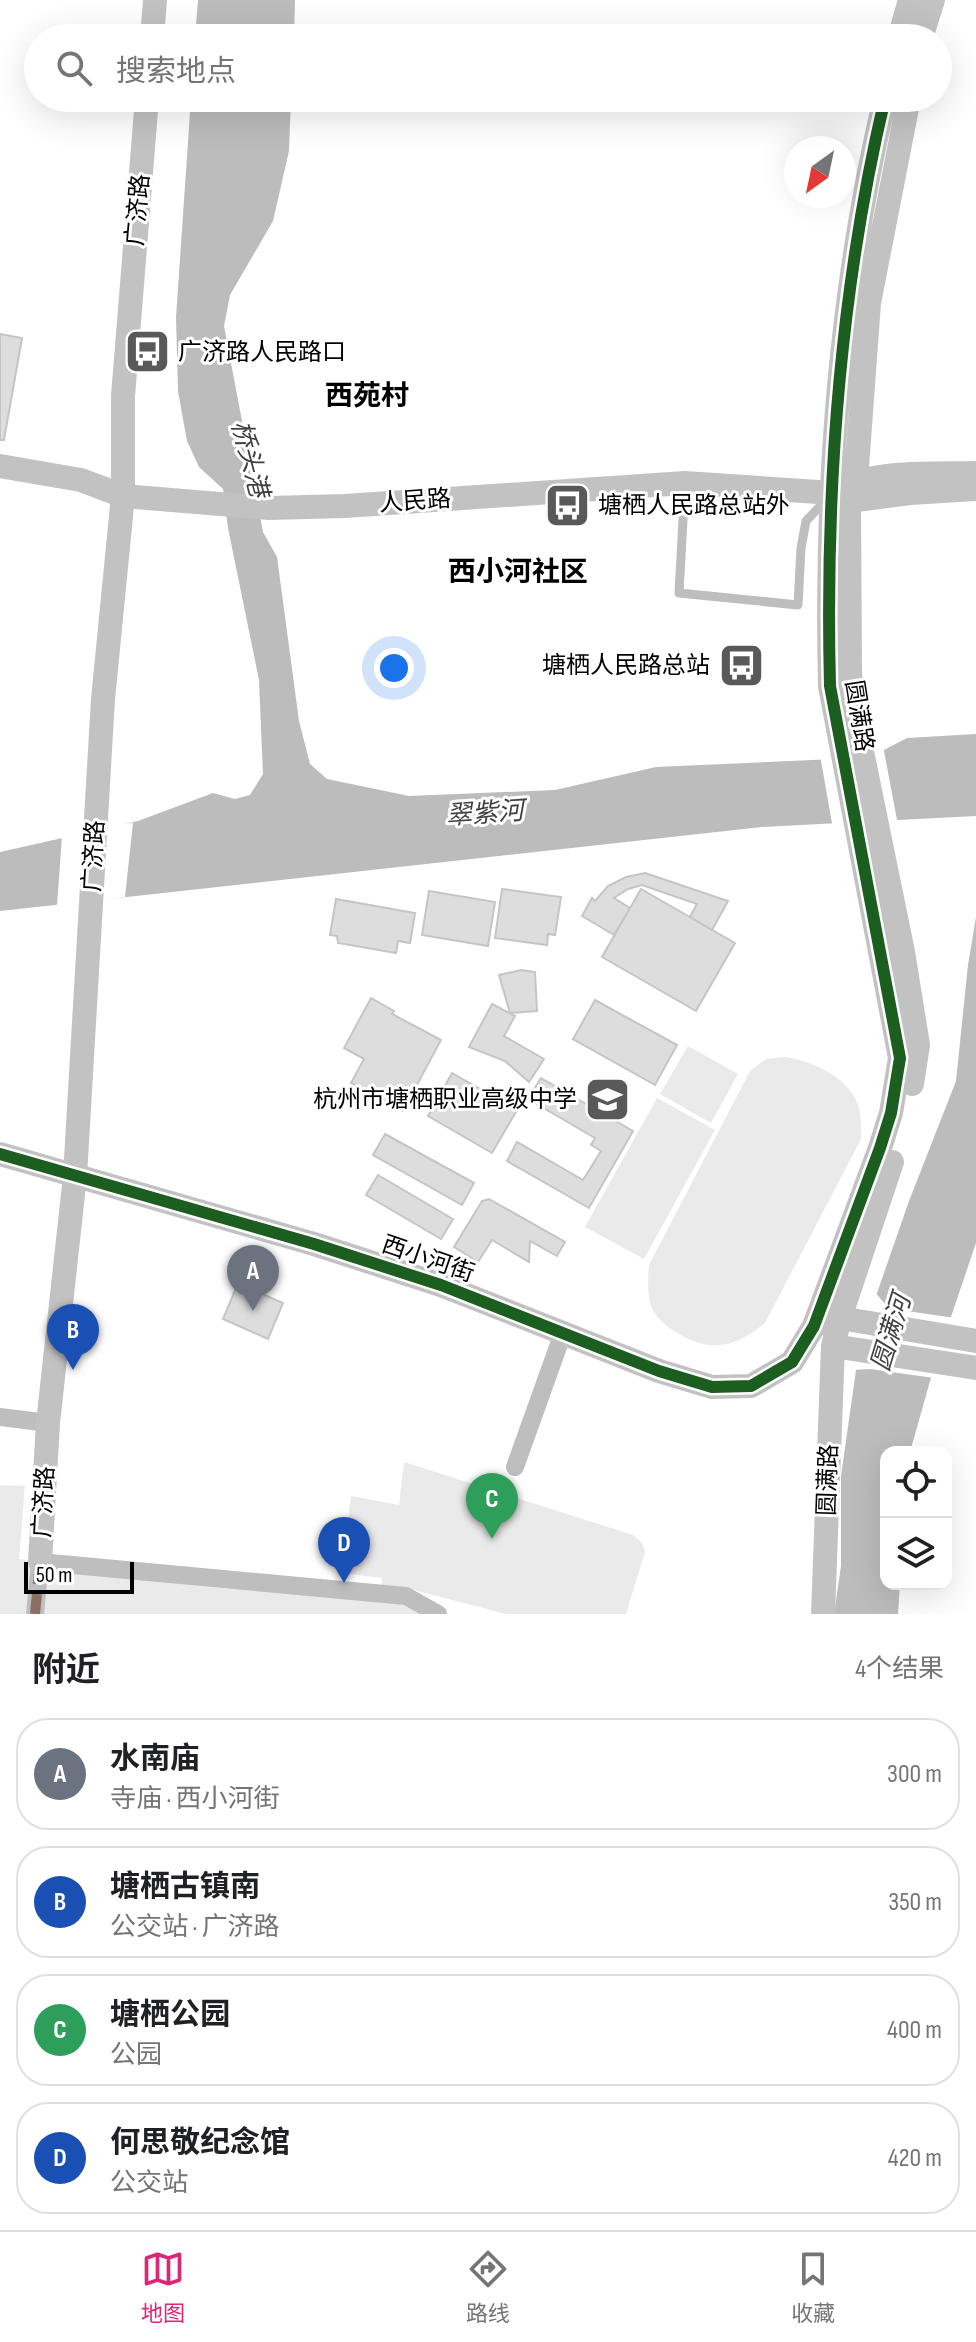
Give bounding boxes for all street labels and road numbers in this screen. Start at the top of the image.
street label: 广济路 [120,173,156,247]
street label: 人民路 [378,484,452,518]
street label: 圆满路 [839,678,879,754]
street label: 广济路 [78,819,110,893]
street label: 西小河街 [378,1230,478,1288]
street label: 圆满路 [812,1444,844,1516]
street label: 广济路 [28,1465,60,1539]

